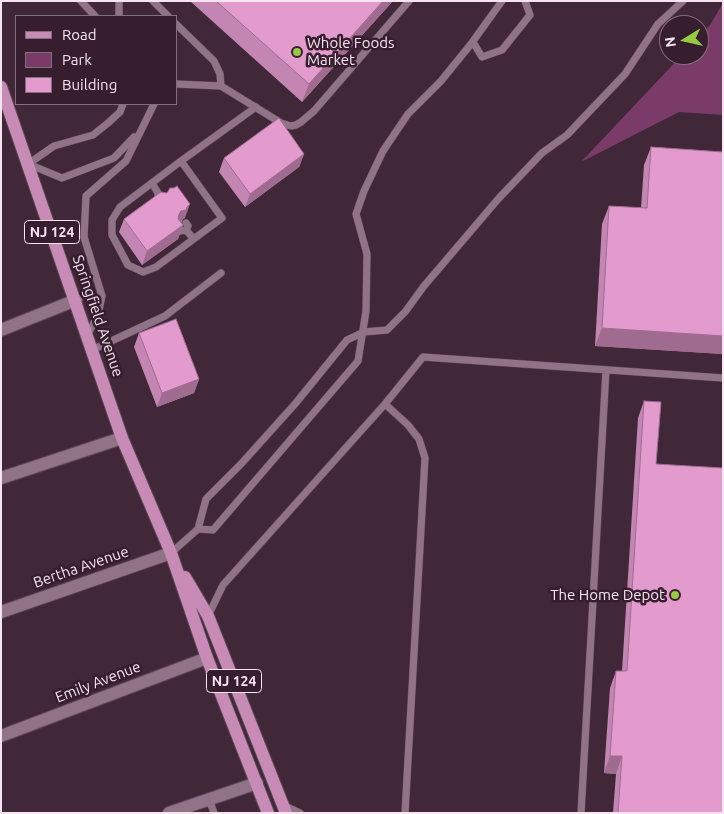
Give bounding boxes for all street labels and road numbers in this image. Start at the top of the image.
road number: NJ 124 [24,220,80,243]
street label: Springfield Avenue [69,253,127,379]
street label: Bertha Avenue [31,542,131,592]
street label: Emily Avenue [53,657,143,707]
road number: NJ 124 [206,669,262,692]

